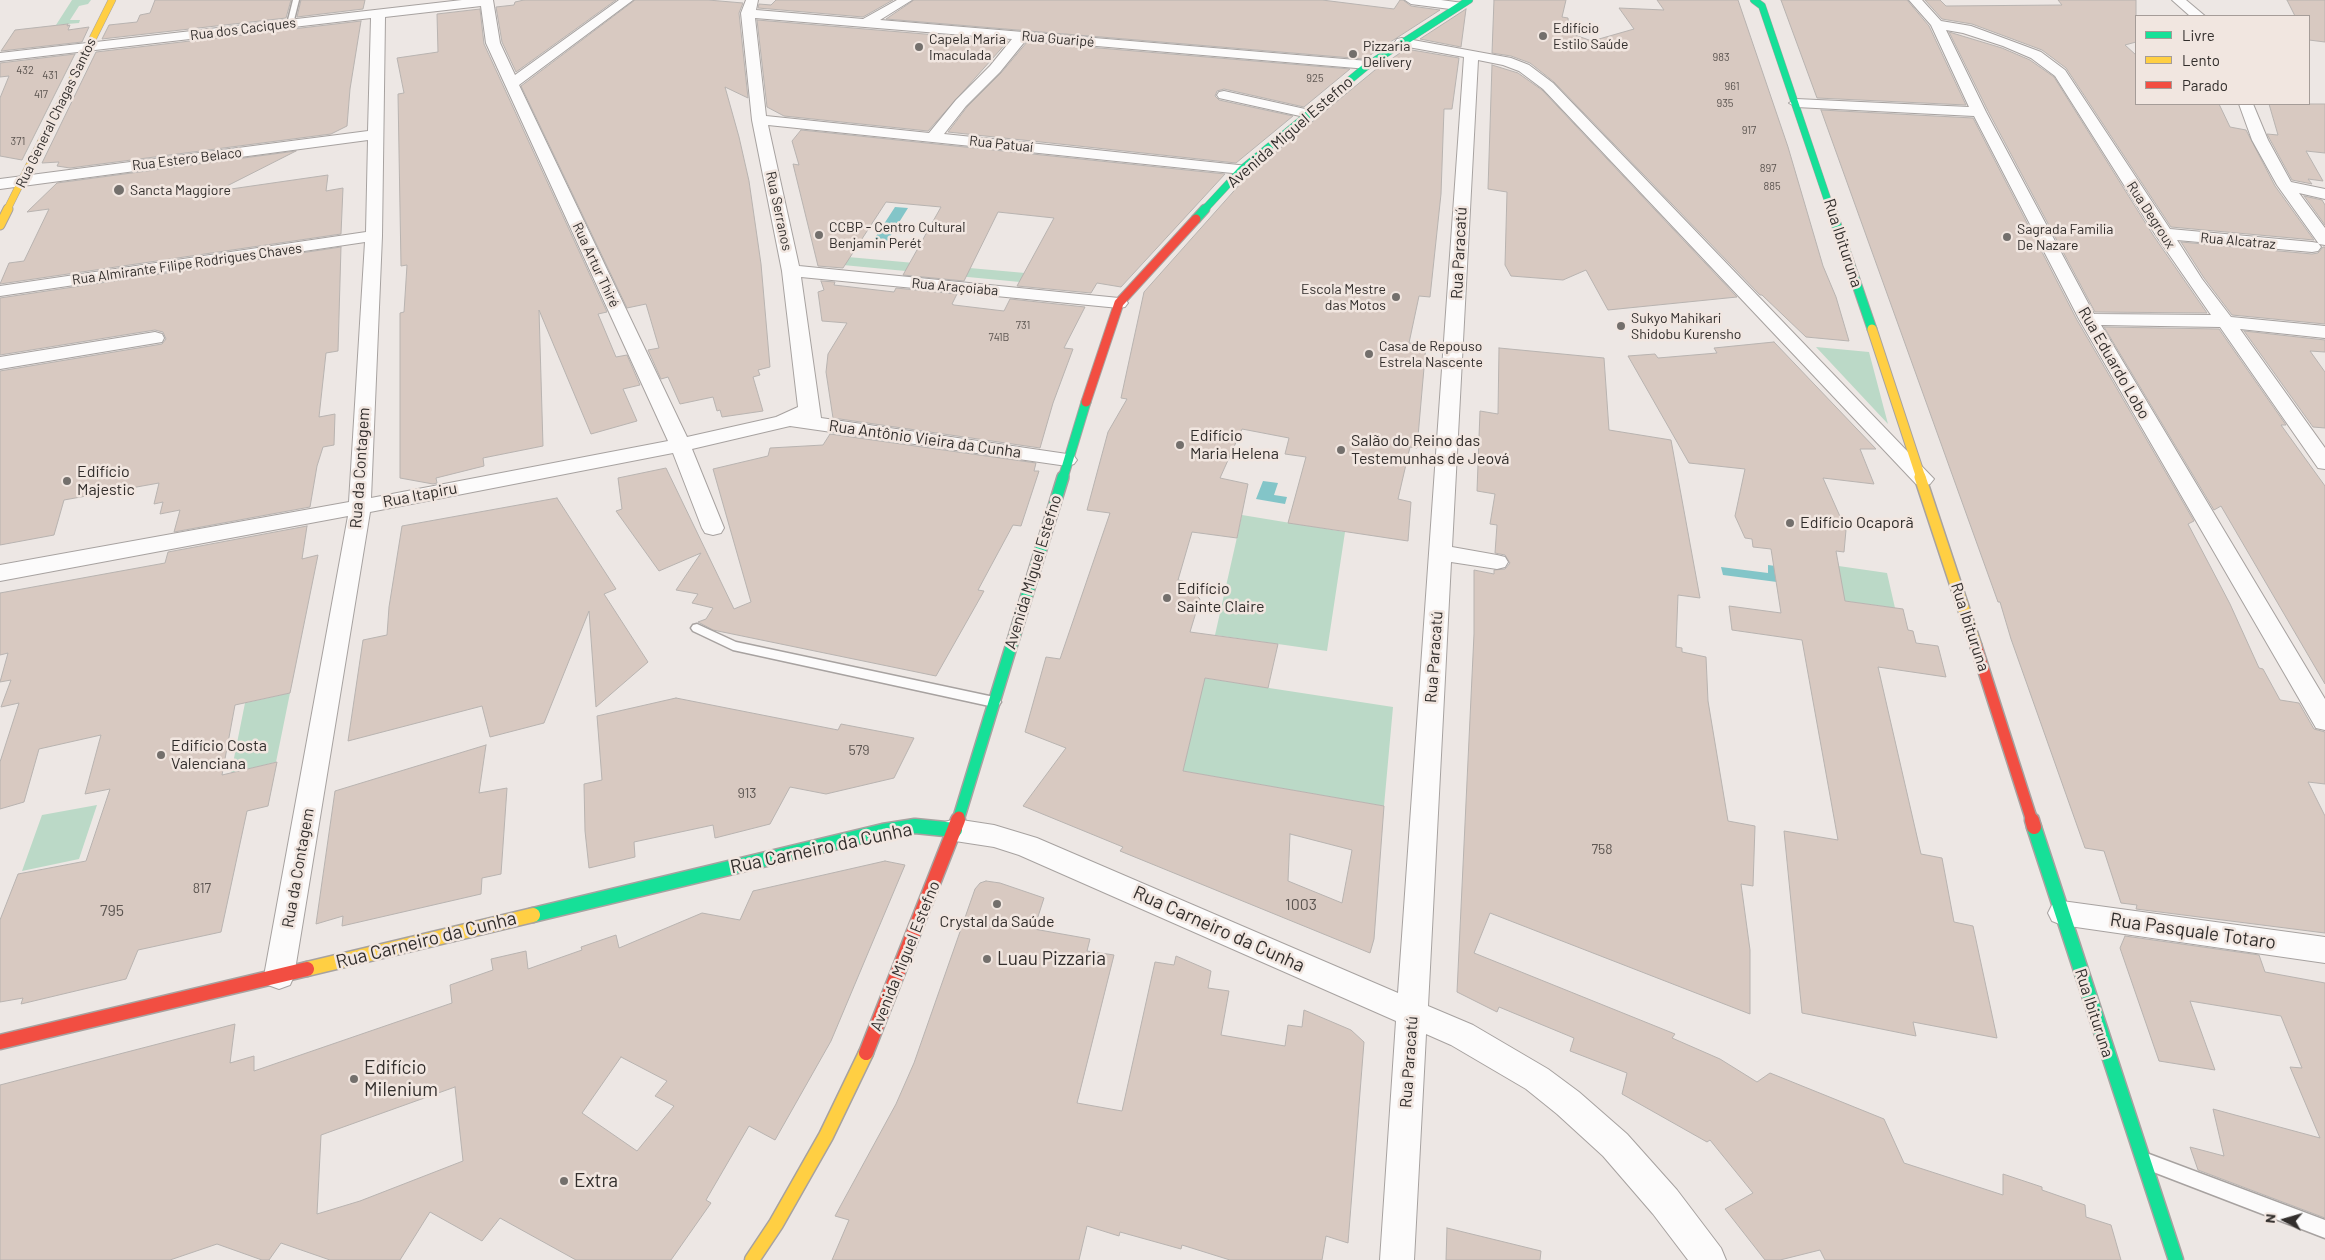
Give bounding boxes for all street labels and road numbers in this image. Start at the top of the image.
street label: Rua dos Caciques [189,14,297,44]
street label: Rua Guaripé [1021,27,1095,51]
street label: Rua General Chagas Santos [12,35,100,191]
street label: Avenida Miguel Estefno [1223,72,1357,192]
street label: Rua Patuaí [968,132,1034,156]
street label: Rua Estero Belaco [131,144,243,174]
street label: Rua Serranos [762,170,796,252]
street label: Rua Degroux [2123,178,2179,252]
street label: Rua Ibituruna [1820,196,1866,290]
street label: Rua Paracatú [1447,206,1471,300]
street label: Rua Artur Thiré [569,220,623,310]
street label: Rua Alcatraz [2200,229,2276,253]
street label: Rua Almirante Filipe Rodrigues Chaves [71,240,303,288]
street label: Rua Araçoiaba [911,275,999,299]
street label: Rua Eduardo Lobo [2074,303,2154,423]
street label: Rua da Contagem [346,407,374,529]
street label: Rua Antônio Vieira da Cunha [828,416,1022,462]
street label: Rua Itapiru [381,478,459,512]
street label: Avenida Miguel Estefno [1000,493,1066,651]
street label: Rua Ibituruna [1947,580,1993,674]
street label: Rua Paracatú [1421,610,1447,704]
street label: Rua da Contagem [278,807,318,929]
street label: Rua Carneiro da Cunha [728,818,914,878]
street label: Avenida Miguel Estefno [866,878,944,1034]
street label: Rua Carneiro da Cunha [1130,881,1308,977]
street label: Rua Carneiro da Cunha [333,907,519,973]
street label: Rua Pasquale Totaro [2108,908,2278,954]
street label: Rua Ibituruna [2071,966,2117,1060]
street label: Rua Paracatú [1396,1015,1422,1109]

